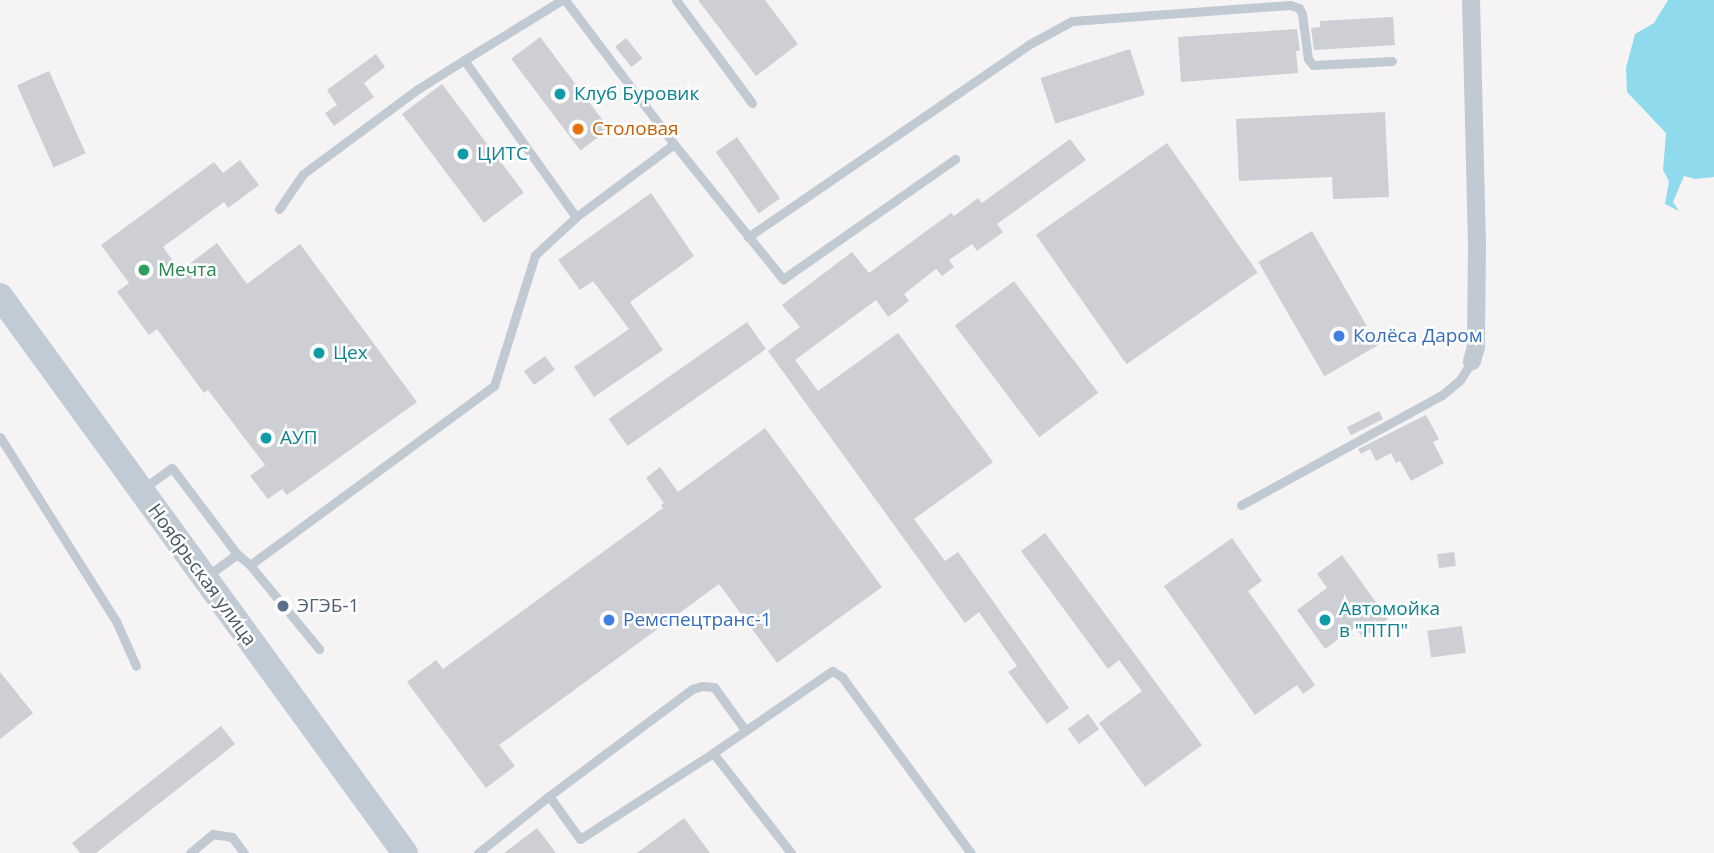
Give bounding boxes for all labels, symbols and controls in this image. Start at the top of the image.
place label: Клуб Буровик [574,83,699,105]
marker: Клуб Буровик [552,86,568,102]
place label: Столовая [592,118,679,140]
marker: Столовая [570,121,586,137]
place label: ЦИТС [477,143,528,165]
marker: ЦИТС [455,146,471,162]
place label: Мечта [158,259,217,281]
marker: Мечта [136,262,152,278]
place label: Колёса Даром [1353,325,1483,347]
marker: Колёса Даром [1331,328,1347,344]
place label: Цех [333,342,368,364]
marker: Цех [311,345,327,361]
place label: АУП [280,427,318,449]
marker: АУП [258,430,274,446]
street label: Ноябрьская улица [143,500,261,650]
place label: ЭГЭБ-1 [297,595,359,617]
marker: ЭГЭБ-1 [275,598,291,614]
place label: Автомойка в "ПТП" [1339,598,1440,642]
place label: Ремспецтранс-1 [623,609,772,631]
marker: Ремспецтранс-1 [601,612,617,628]
marker: Автомойка в "ПТП" [1317,612,1333,628]

